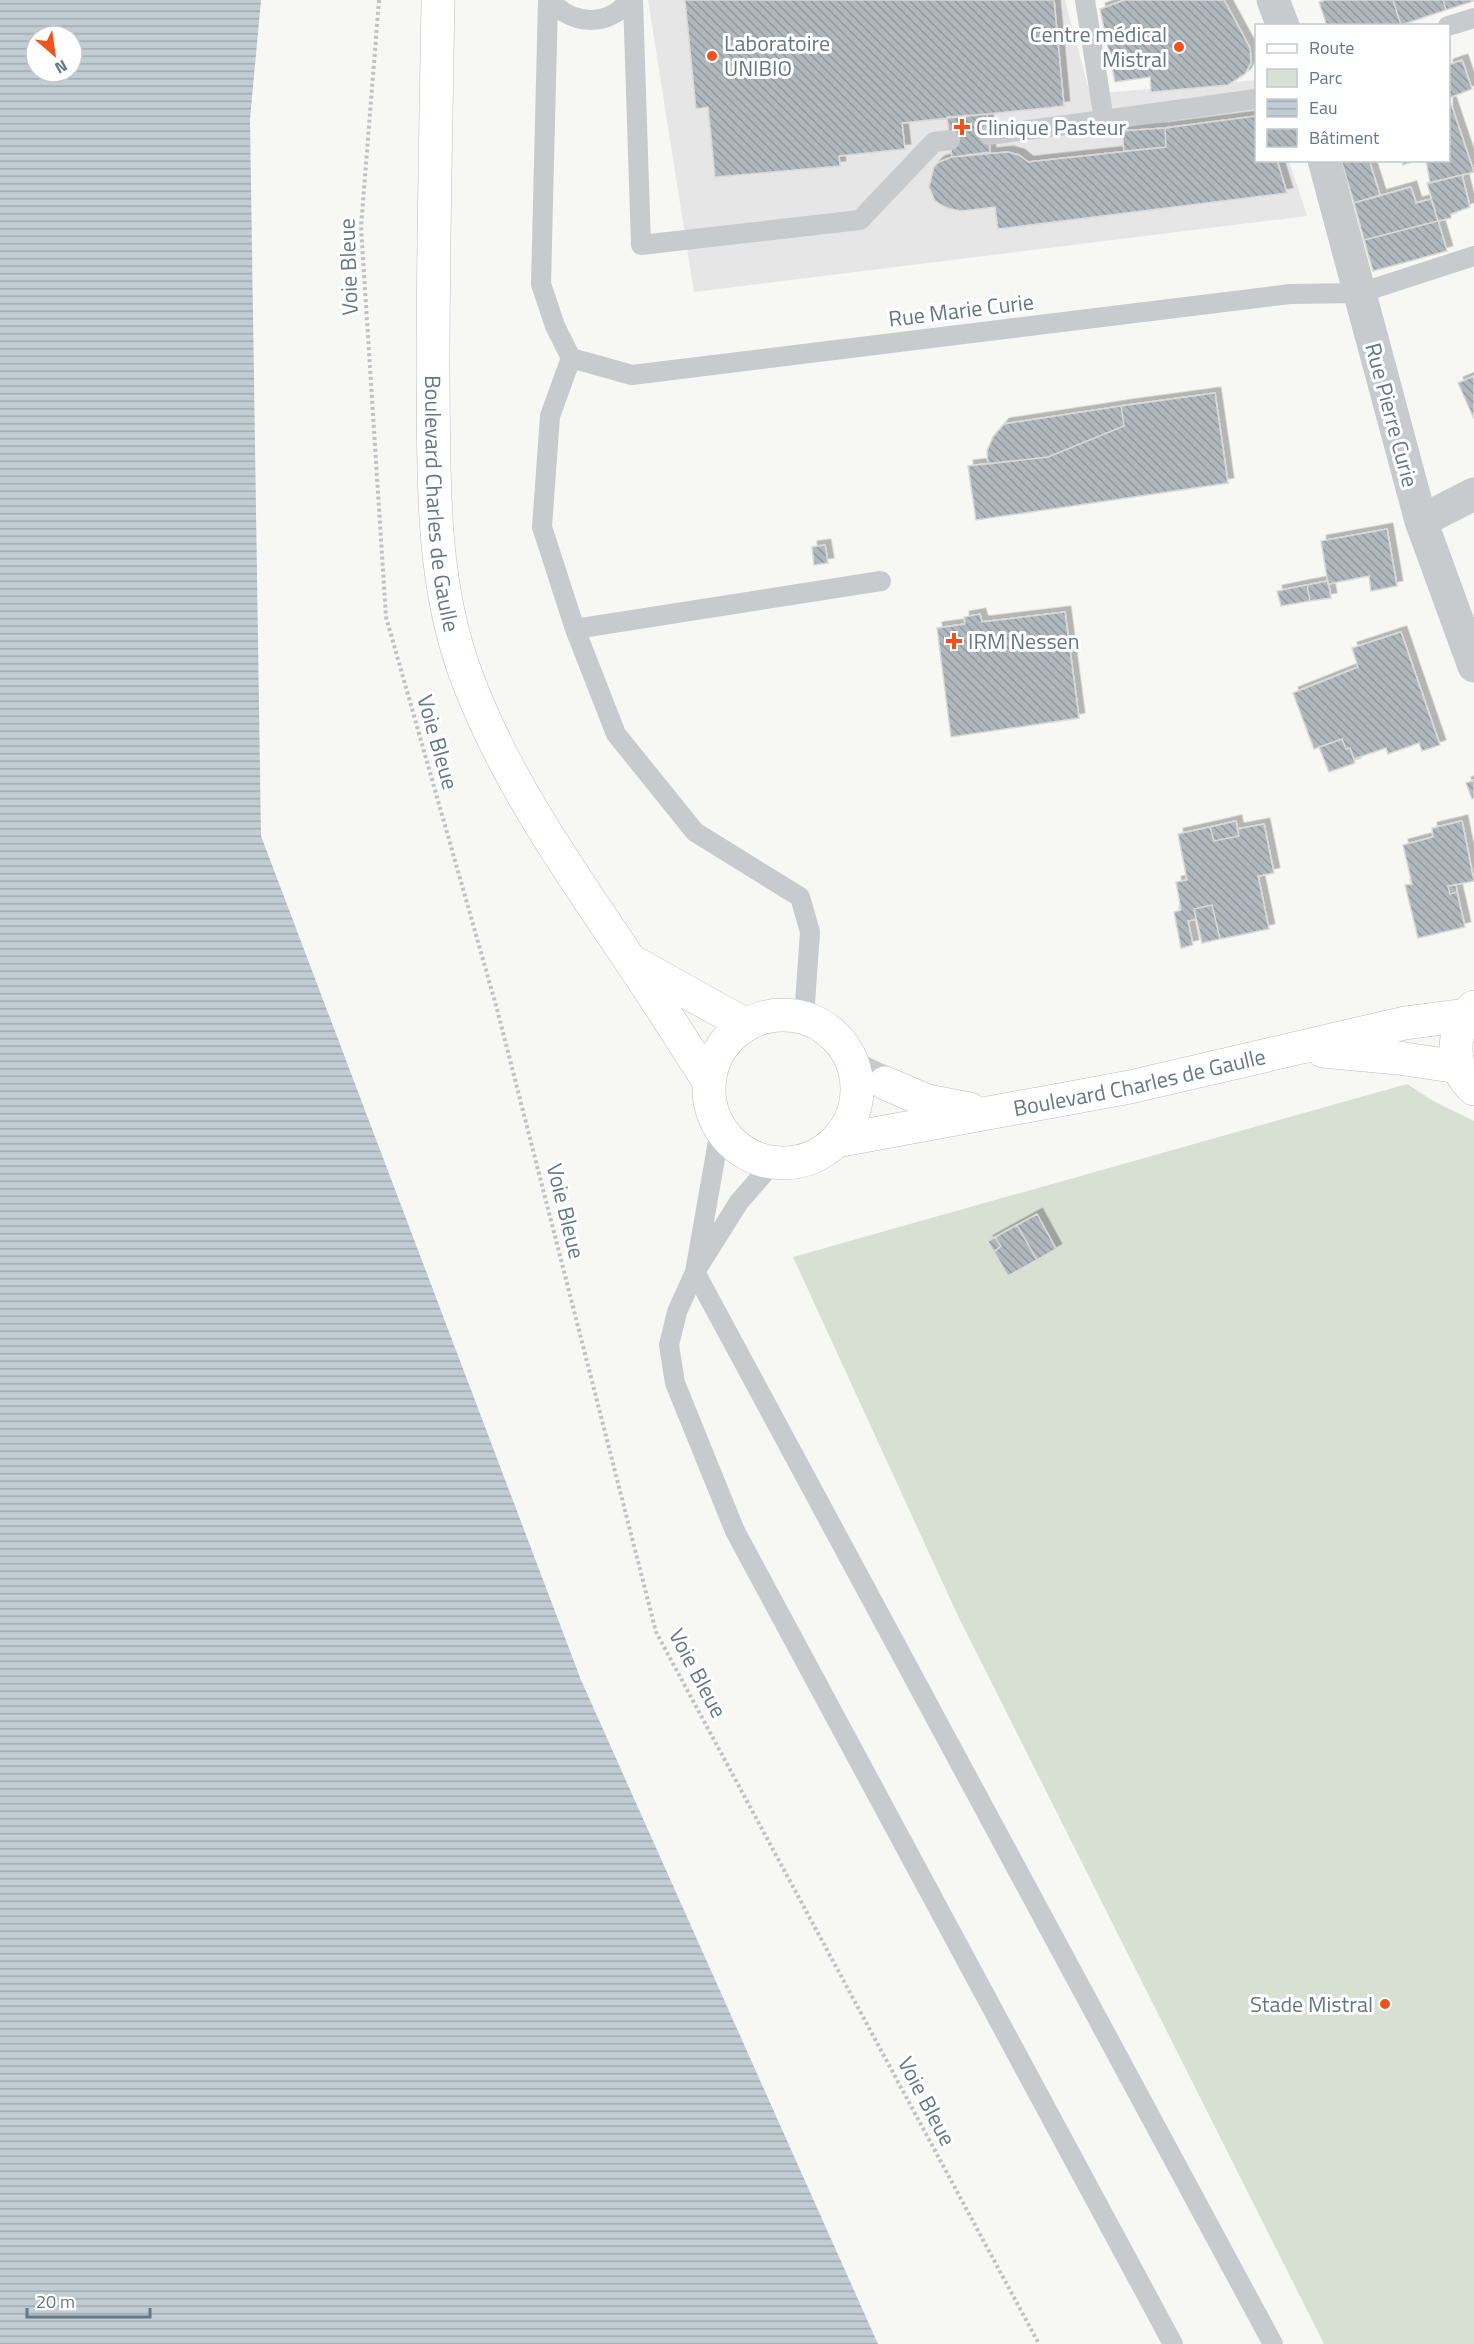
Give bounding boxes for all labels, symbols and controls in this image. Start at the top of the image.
place label: Centre médical Mistral [1030,17,1167,76]
north arrow [24,24,84,84]
legend [1255,24,1450,162]
place label: Laboratoire UNIBIO [724,26,830,85]
text: Route [1309,34,1354,61]
marker: Centre médical Mistral [1172,40,1186,54]
marker: Laboratoire UNIBIO [705,49,719,63]
text: N [51,54,72,80]
text: Parc [1309,64,1343,91]
text: Eau [1309,94,1338,121]
place label: Clinique Pasteur [976,110,1126,144]
marker: Clinique Pasteur [953,118,971,136]
text: Bâtiment [1309,124,1380,151]
street label: Voie Bleue [329,218,367,316]
street label: Rue Marie Curie [886,284,1036,336]
street label: Rue Pierre Curie [1356,339,1428,491]
street label: Boulevard Charles de Gaulle [416,375,469,635]
place label: IRM Nessen [968,624,1080,658]
marker: IRM Nessen [945,632,963,650]
street label: Voie Bleue [408,691,468,793]
street label: Boulevard Charles de Gaulle [1010,1039,1269,1125]
street label: Voie Bleue [538,1160,594,1262]
street label: Voie Bleue [660,1622,736,1724]
place label: Stade Mistral [1250,1987,1373,2021]
marker: Stade Mistral [1378,1997,1392,2011]
street label: Voie Bleue [889,2050,965,2152]
scale bar [27,2281,150,2319]
text: 20 m [36,2288,75,2315]

